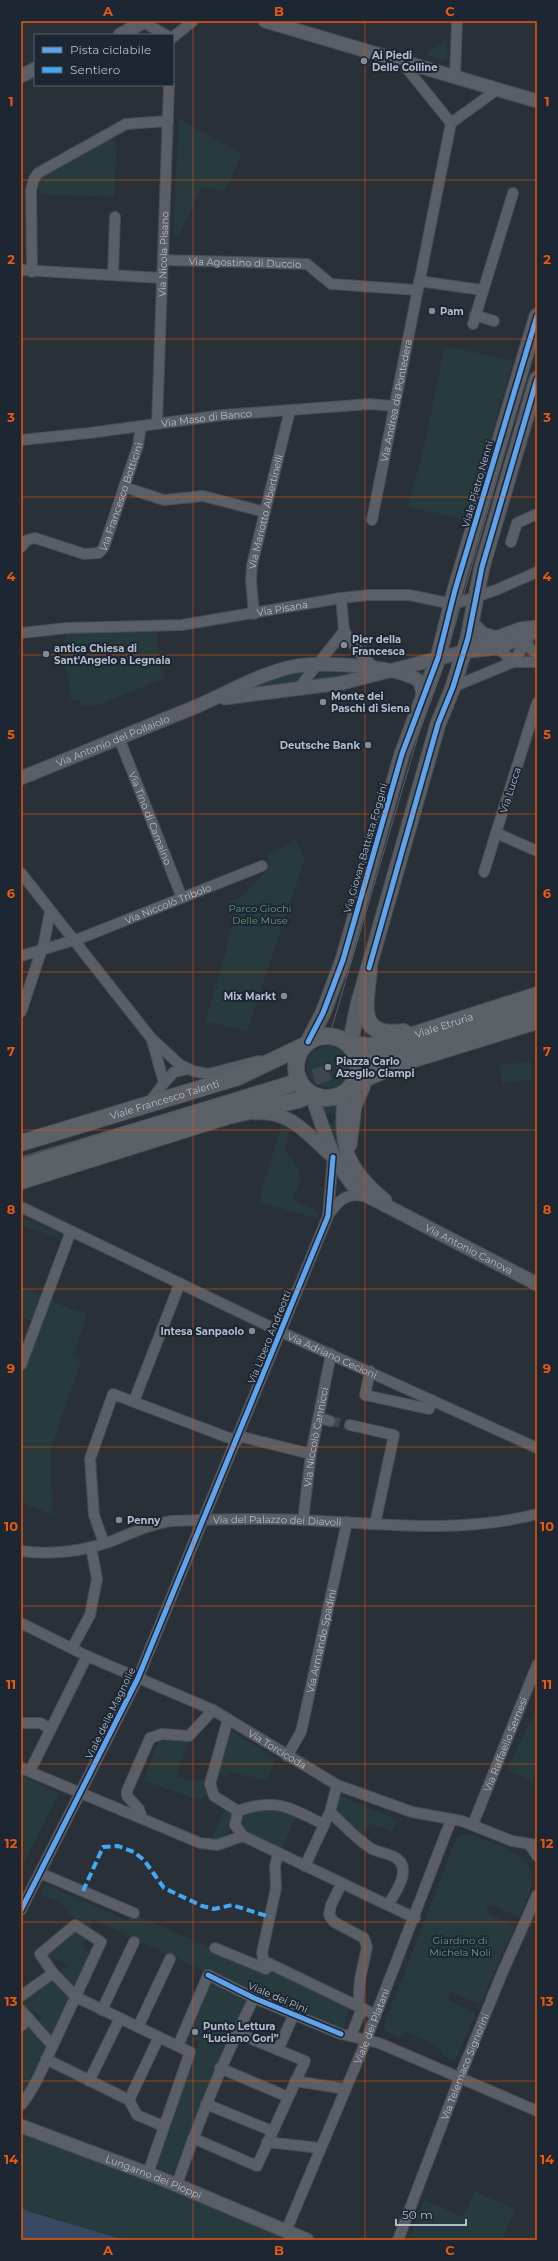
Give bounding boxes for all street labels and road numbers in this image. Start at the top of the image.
street label: Via Nicola Pisano [155,211,172,297]
street label: Via Agostino di Duccio [188,255,302,271]
street label: Via Andrea da Pontedera [378,338,415,463]
street label: Via Maso di Banco [160,407,253,430]
street label: Viale Pietro Nenni [459,439,496,529]
street label: Via Francesco Botticini [97,442,145,554]
street label: Via Mariotto Albertinelli [246,453,286,569]
street label: Via Pisana [256,598,309,619]
street label: Via Antonio del Pollaiolo [54,712,171,770]
street label: Via Lucca [497,765,524,815]
street label: Via Tino di Camaino [126,770,174,867]
street label: Via Giovan Battista Foggini [341,782,390,915]
street label: Via Niccolò Tribolo [123,881,213,927]
street label: Viale Etruria [413,1010,475,1041]
street label: Viale Francesco Talenti [108,1077,221,1123]
street label: Via Antonio Canova [423,1221,515,1277]
street label: Via Libero Andreotti [245,1289,294,1386]
street label: Via Adriano Cecioni [285,1330,379,1382]
street label: Via Niccolò Cannicci [301,1386,331,1488]
street label: Via del Palazzo dei Diavoli [213,1513,342,1529]
street label: Via Armando Spadini [304,1588,339,1694]
street label: Viale delle Magnolie [83,1665,138,1761]
street label: Via Raffaello Sernesi [481,1695,530,1794]
street label: Via Torcicoda [245,1727,309,1772]
street label: Viale dei Pini [246,1979,310,2016]
street label: Viale dei Platani [351,1987,392,2066]
street label: Via Telemaco Signorini [438,2011,492,2122]
street label: Lungarno dei Pioppi [104,2152,204,2202]

